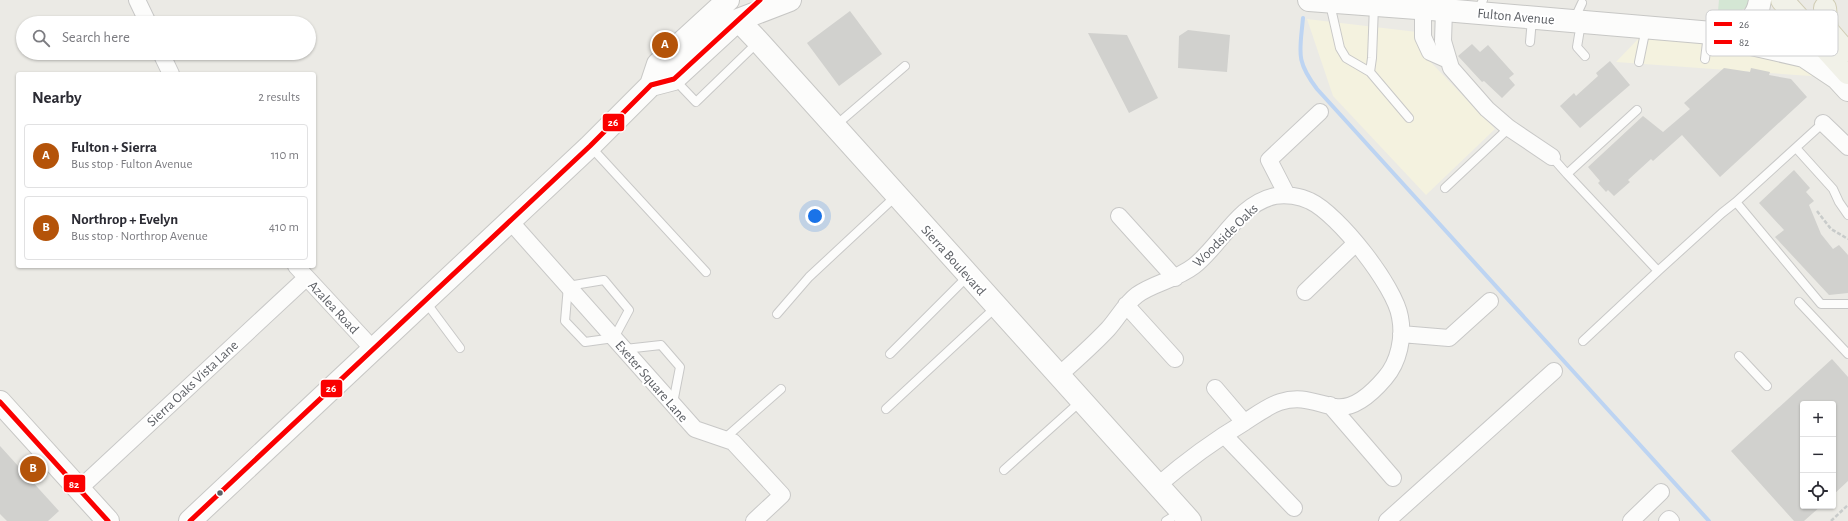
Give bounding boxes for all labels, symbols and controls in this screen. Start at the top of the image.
street label: Fulton Avenue [1477,7,1555,27]
legend [1706,10,1838,56]
search box [16,16,316,60]
text: 26 [1739,19,1749,30]
icon: search [30,27,52,49]
text: Search here [62,30,130,45]
pin: A [652,30,678,60]
text: 82 [1739,37,1749,48]
text: Nearby [32,89,82,106]
text: 2 results [258,91,300,104]
line badge: 26 [602,113,625,132]
text: 26 [608,117,618,128]
text: Fulton + Sierra [71,140,157,155]
text: A [42,149,50,162]
text: 110 m [271,149,299,162]
text: Bus stop · Fulton Avenue [71,158,192,171]
street label: Woodside Oaks [1190,201,1261,270]
your location [805,206,825,226]
text: Northrop + Evelyn [71,212,178,227]
text: B [42,221,50,234]
text: 410 m [269,221,299,234]
street label: Sierra Boulevard [918,223,988,299]
text: Bus stop · Northrop Avenue [71,230,208,243]
street label: Azalea Road [305,278,361,337]
street label: Sierra Oaks Vista Lane [144,338,241,429]
street label: Exeter Square Lane [612,338,690,425]
line badge: 26 [320,379,343,398]
text: 26 [326,383,336,394]
map controls [1800,401,1836,509]
button: + [1800,401,1836,437]
button: − [1800,437,1836,473]
pin: B [20,454,46,484]
button: locate [1800,473,1836,509]
line badge: 82 [63,474,86,493]
text: 82 [69,479,79,490]
unlabelled marker [215,488,225,498]

